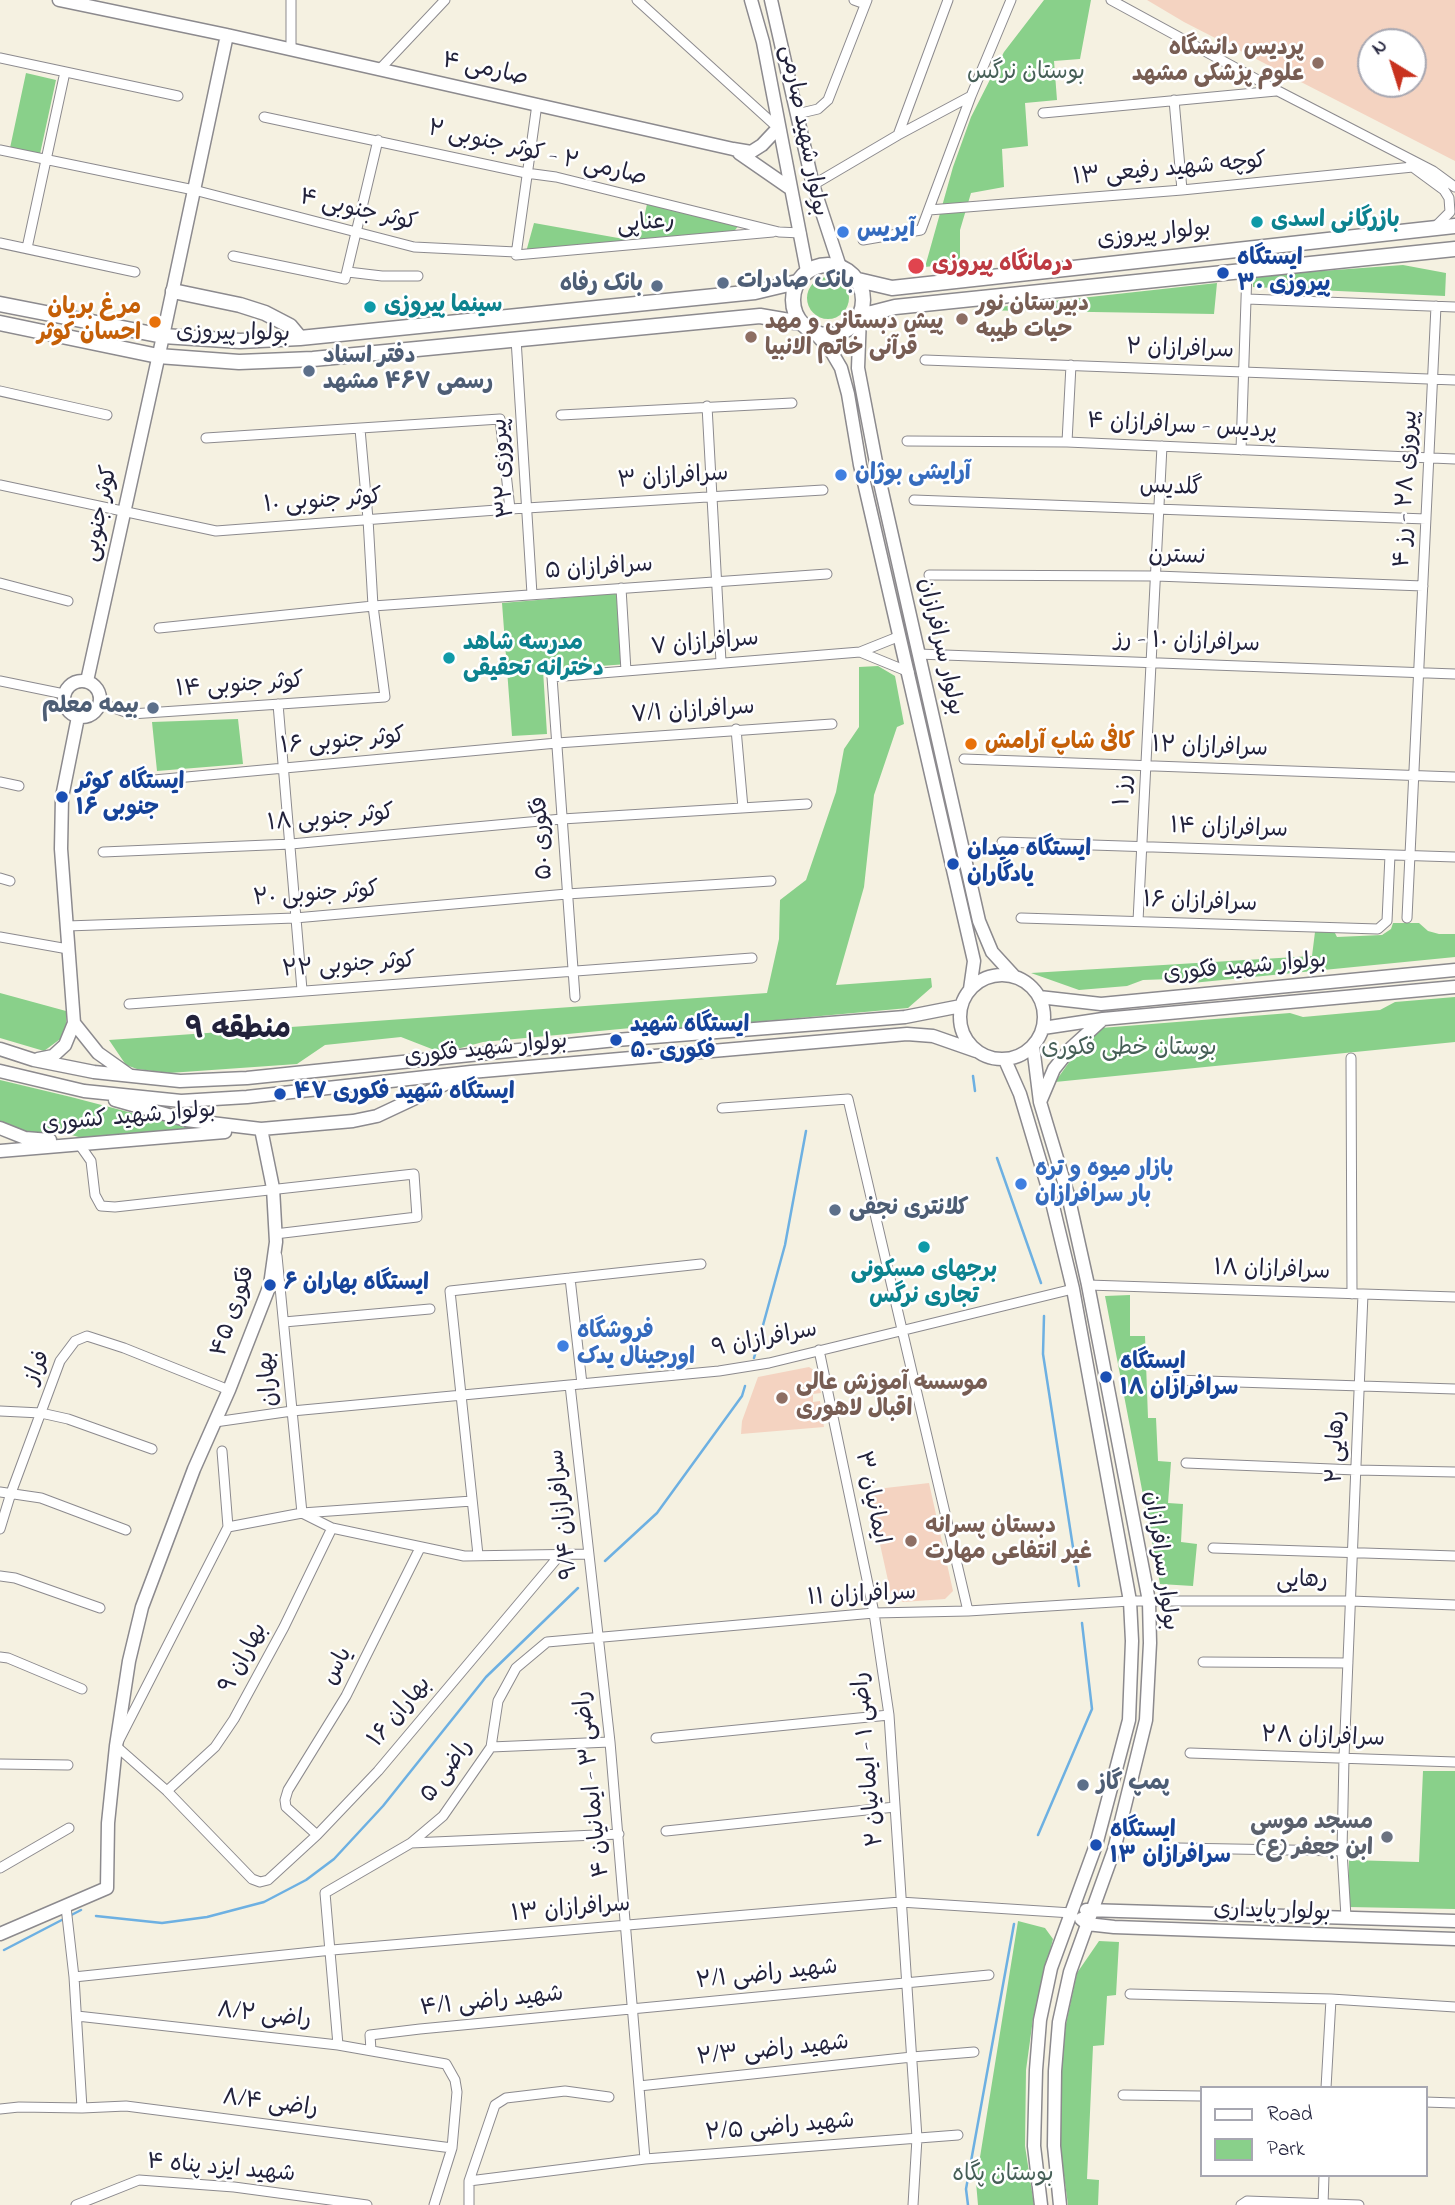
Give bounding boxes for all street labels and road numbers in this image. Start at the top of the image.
street label: بولوار شهید صارمی [772,43,832,219]
street label: صارمی ۴ [439,48,531,94]
street label: صارمی ۲ - کوثر جنوبی ۲ [425,116,649,194]
street label: کوچه شهید رفیعی ۱۳ [1072,149,1268,193]
street label: کوثر جنوبی ۴ [296,185,420,239]
street label: رعناپی [616,209,676,241]
street label: بولوار پیروزی [1096,216,1212,256]
street label: بولوار پیروزی [176,320,290,350]
street label: سرافرازان ۲ [1126,335,1234,367]
street label: پردیس - سرافرازان ۴ [1086,409,1278,447]
street label: پیروزی ۲۸ - رز ۴ [1390,409,1426,569]
street label: پیروزی ۳۲ [488,417,522,519]
street label: سرافرازان ۳ [617,461,729,497]
street label: کوثر جنوبی [78,464,126,564]
street label: گلدیس [1139,474,1203,504]
street label: کوثر جنوبی ۱۰ [263,485,383,521]
street label: نسترن [1148,543,1206,573]
street label: سرافرازان ۵ [544,552,654,588]
street label: بولوار سرافرازان [910,575,968,719]
street label: سرافرازان ۷ [650,627,760,663]
street label: سرافرازان ۱۰ - رز [1114,628,1260,660]
street label: کوثر جنوبی ۱۴ [175,669,305,705]
street label: سرافرازان ۷/۱ [630,695,756,731]
street label: کوثر جنوبی ۱۶ [280,724,406,762]
street label: سرافرازان ۱۲ [1152,733,1268,765]
street label: رز ۱ [1110,773,1140,807]
street label: فکوری ۵۰ [527,795,561,881]
street label: کوثر جنوبی ۱۸ [266,801,396,839]
street label: سرافرازان ۱۴ [1170,814,1288,846]
street label: کوثر جنوبی ۲۰ [252,878,380,914]
street label: سرافرازان ۱۶ [1142,888,1258,920]
street label: بولوار شهید فکوری [1162,948,1328,990]
street label: کوثر جنوبی ۲۲ [281,949,417,985]
street label: بولوار شهید فکوری [403,1029,569,1073]
street label: بولوار شهید کشوری [41,1098,217,1140]
street label: سرافرازان ۱۸ [1213,1256,1331,1288]
street label: فکوری ۴۵ [207,1263,263,1361]
street label: سرافرازان ۹ [710,1317,820,1365]
street label: فراز [20,1347,58,1389]
street label: بهاران [254,1350,286,1408]
street label: رهایی ۲ [1323,1410,1353,1484]
street label: سرافرازان ۹/۴ [544,1447,586,1581]
street label: ایمانیان ۳ [847,1449,893,1547]
street label: بولوار سرافرازان [1136,1490,1182,1632]
street label: رهایی [1276,1568,1328,1596]
street label: سرافرازان ۱۱ [807,1580,917,1614]
street label: بهاران ۹ [215,1619,275,1699]
street label: یاس [318,1643,360,1691]
street label: راضی ۱ - ایمانیان ۲ [849,1671,891,1847]
street label: بهاران ۱۶ [364,1672,438,1754]
street label: راضی ۳ - ایمانیان ۴ [570,1689,618,1879]
street label: سرافرازان ۲۸ [1261,1723,1385,1755]
street label: راضی ۵ [416,1735,480,1809]
street label: سرافرازان ۱۳ [510,1892,632,1930]
street label: بولوار پایداری [1213,1897,1331,1929]
street label: شهید راضی ۲/۱ [695,1955,839,1997]
street label: شهید راضی ۴/۱ [419,1982,565,2024]
street label: راضی ۸/۲ [216,1998,312,2036]
street label: شهید راضی ۲/۳ [696,2030,850,2074]
street label: راضی ۸/۴ [221,2085,319,2125]
street label: شهید راضی ۲/۵ [704,2109,856,2149]
street label: شهید ایزد پناه ۴ [146,2150,296,2190]

